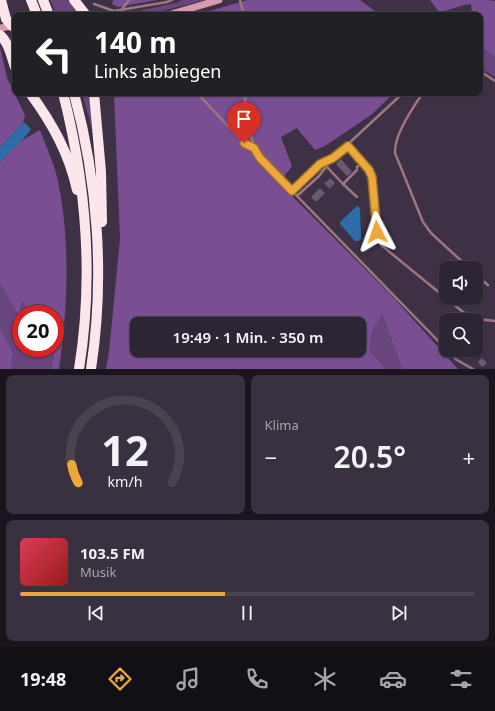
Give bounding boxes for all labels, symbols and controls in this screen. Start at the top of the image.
text: 140 m [94,23,177,61]
icon: left [28,28,80,80]
text: Links abbiegen [94,59,222,83]
pin [227,102,261,143]
icon: arrive [233,108,255,130]
position arrow [356,211,398,253]
map controls [439,261,483,357]
button: sound [439,261,483,305]
speed limit sign: 20 [12,305,64,357]
button: search [439,313,483,357]
text: 19:49 · 1 Min. · 350 m [173,327,323,347]
text: Klima [265,416,299,434]
text: 12 [101,421,149,477]
text: 20.5° [333,436,406,477]
text: − [265,442,277,472]
text: + [462,442,475,472]
text: km/h [108,471,143,490]
text: 103.5 FM [80,543,145,563]
text: Musik [80,563,116,581]
icon: previous [85,602,107,624]
icon: pause [236,602,258,624]
icon: next [388,602,410,624]
icon: directions [106,665,134,693]
icon: music [174,665,202,693]
icon: phone [243,665,271,693]
icon: climate [311,665,339,693]
icon: car [379,665,407,693]
icon: filters [447,665,475,693]
text: 19:48 [20,667,66,691]

